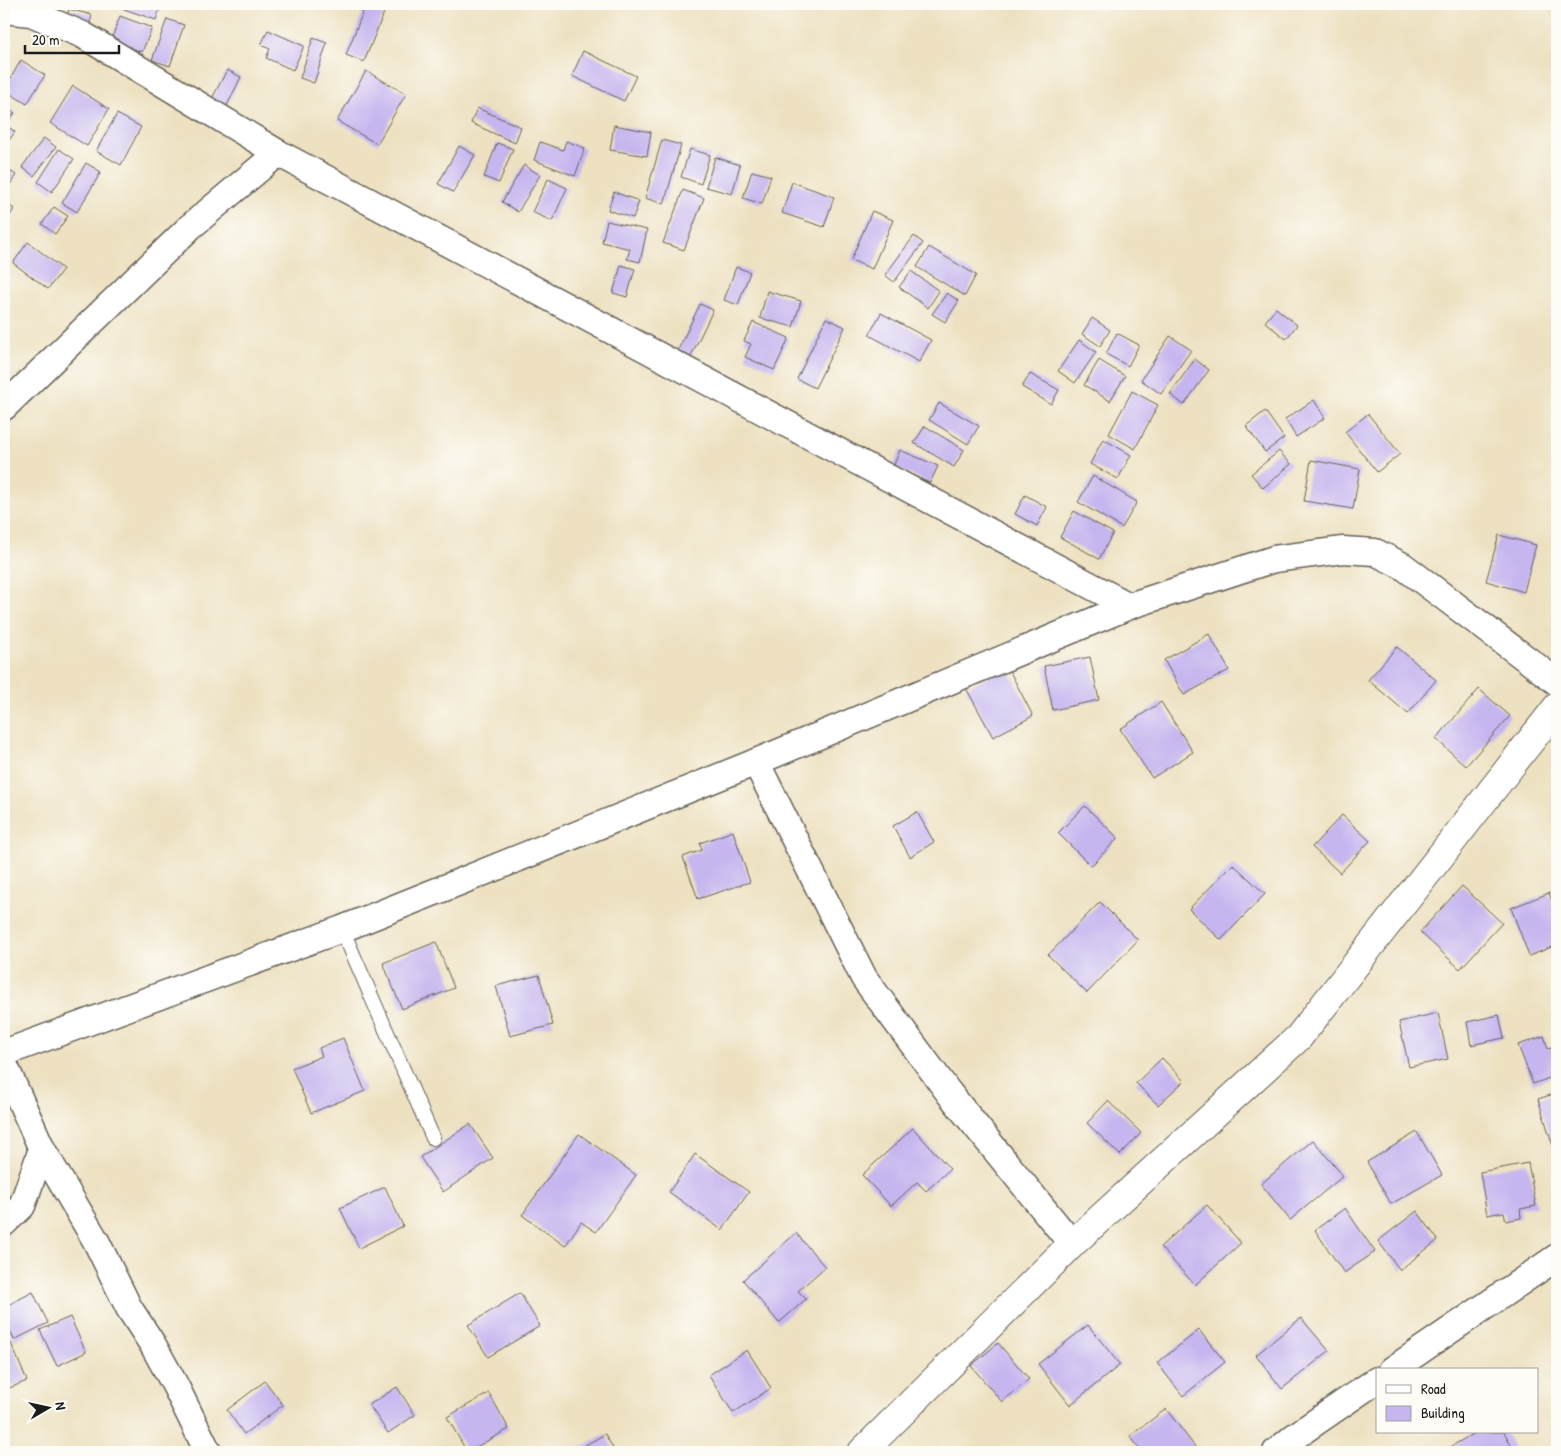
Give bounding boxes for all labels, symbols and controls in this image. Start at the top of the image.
scale bar [25,22,119,54]
text: 20 m [32,29,59,50]
legend [1376,1368,1538,1434]
text: Road [1421,1378,1446,1399]
north arrow [22,1384,72,1434]
text: N [51,1401,71,1412]
text: Building [1421,1402,1465,1423]

